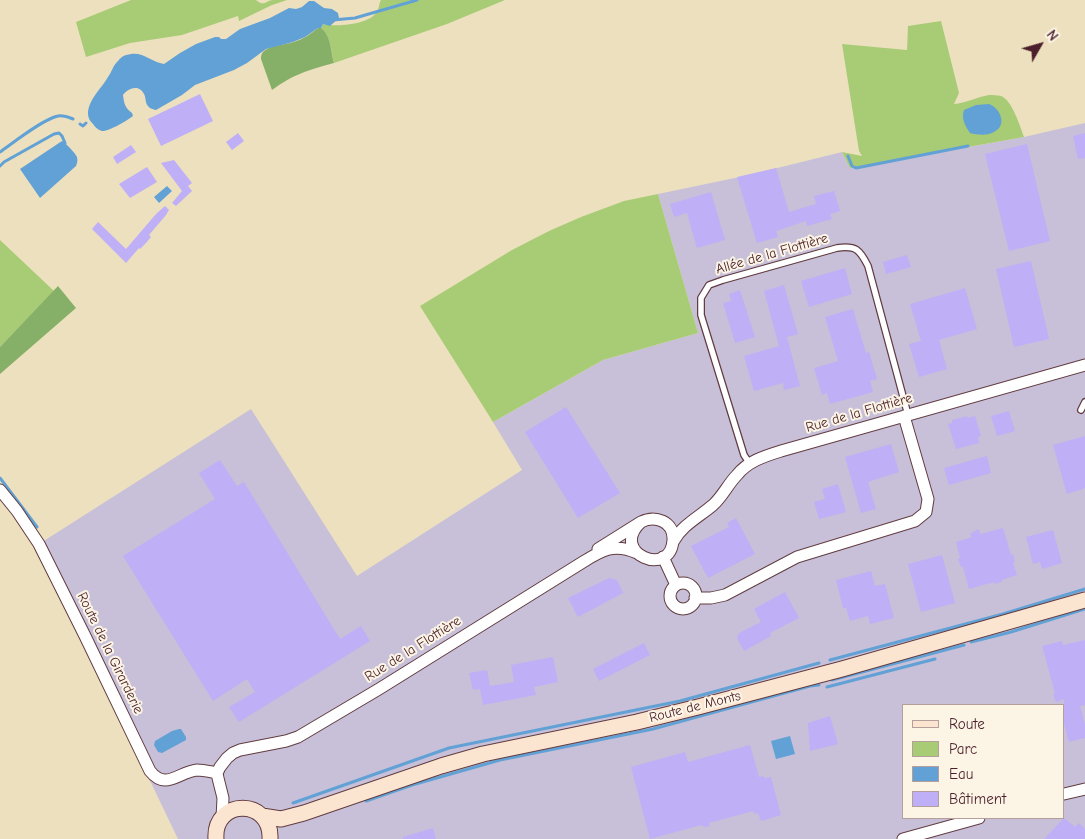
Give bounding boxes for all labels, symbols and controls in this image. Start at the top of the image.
north arrow [1015,20,1065,70]
text: N [1043,27,1062,44]
street label: Allée de la Flottière [714,230,830,278]
street label: Rue de la Flottière [804,390,914,436]
street label: Route de la Girarderie [73,589,147,717]
street label: Rue de la Flottière [362,613,464,685]
street label: Route de Monts [647,687,743,727]
legend [902,704,1065,819]
text: Route [949,715,985,733]
text: Parc [949,740,977,758]
text: Eau [949,765,973,783]
text: Bâtiment [949,790,1006,808]

